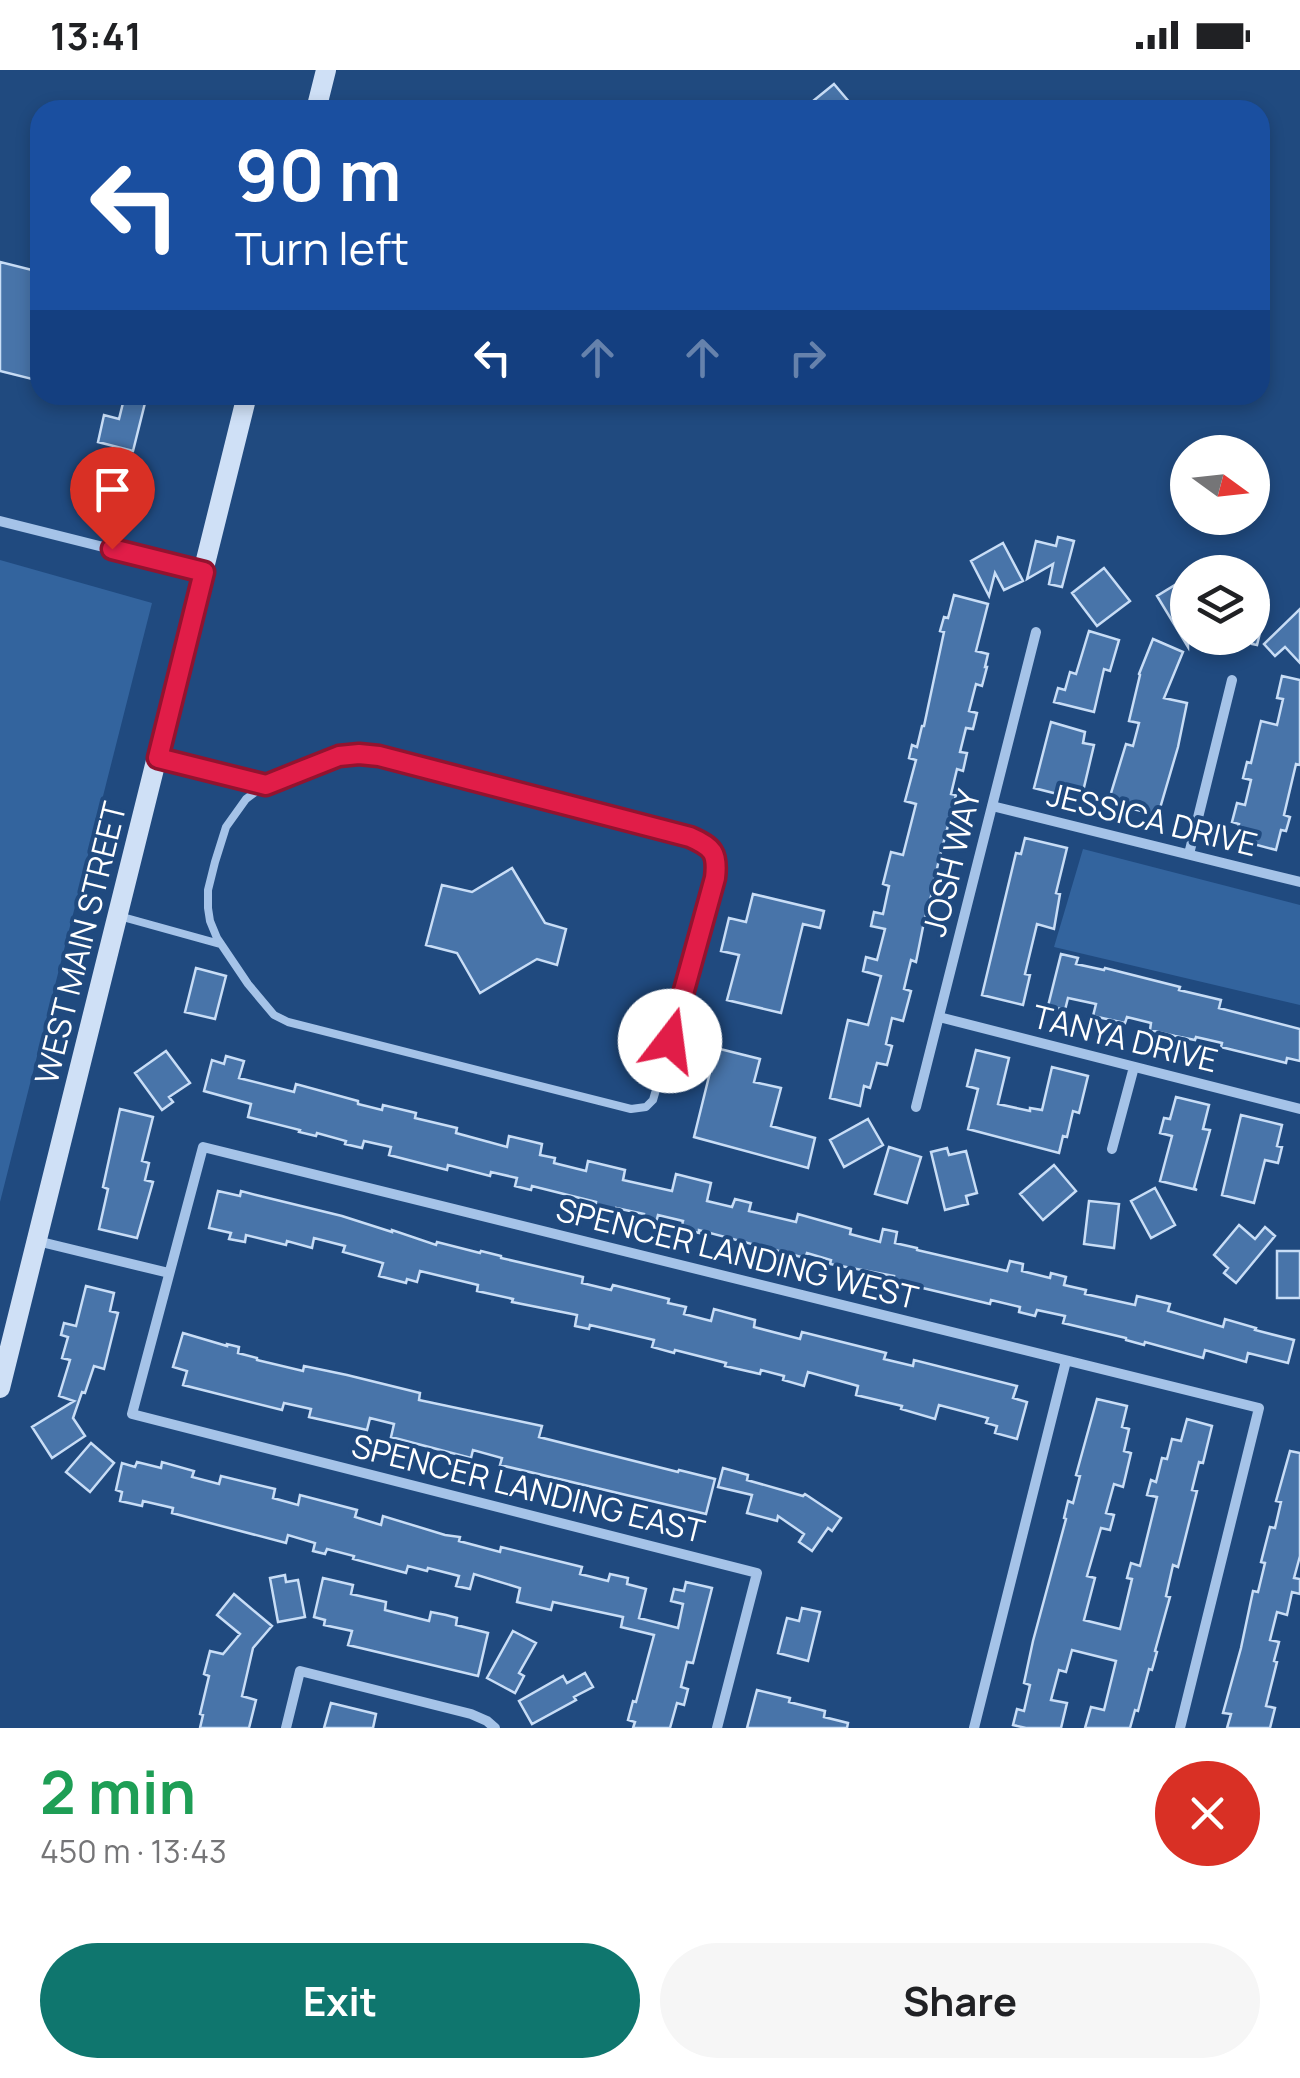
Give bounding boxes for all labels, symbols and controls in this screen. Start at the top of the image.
text: 13:41 [50,9,142,61]
text: 90 m [235,126,402,222]
icon: left [70,140,200,270]
text: Turn left [235,217,409,279]
icon: left [465,330,520,385]
icon: ahead [570,330,625,385]
icon: ahead [675,330,730,385]
icon: right [780,330,835,385]
north arrow [1170,435,1270,535]
map controls [1170,435,1270,655]
pin [70,447,155,550]
icon: arrive [85,462,140,517]
button: layers [1170,555,1270,655]
street label: JESSICA DRIVE [1042,772,1262,866]
street label: JOSH WAY [912,785,991,941]
street label: WEST MAIN STREET [24,797,136,1088]
position arrow [618,989,722,1093]
street label: TANYA DRIVE [1028,994,1223,1082]
street label: SPENCER LANDING WEST [552,1187,923,1319]
street label: SPENCER LANDING EAST [347,1423,709,1553]
text: 2 min [40,1750,196,1832]
button: close [1155,1761,1260,1866]
text: 450 m · 13:43 [40,1829,227,1873]
button: Exit [40,1943,640,2058]
button: Share [660,1943,1260,2058]

